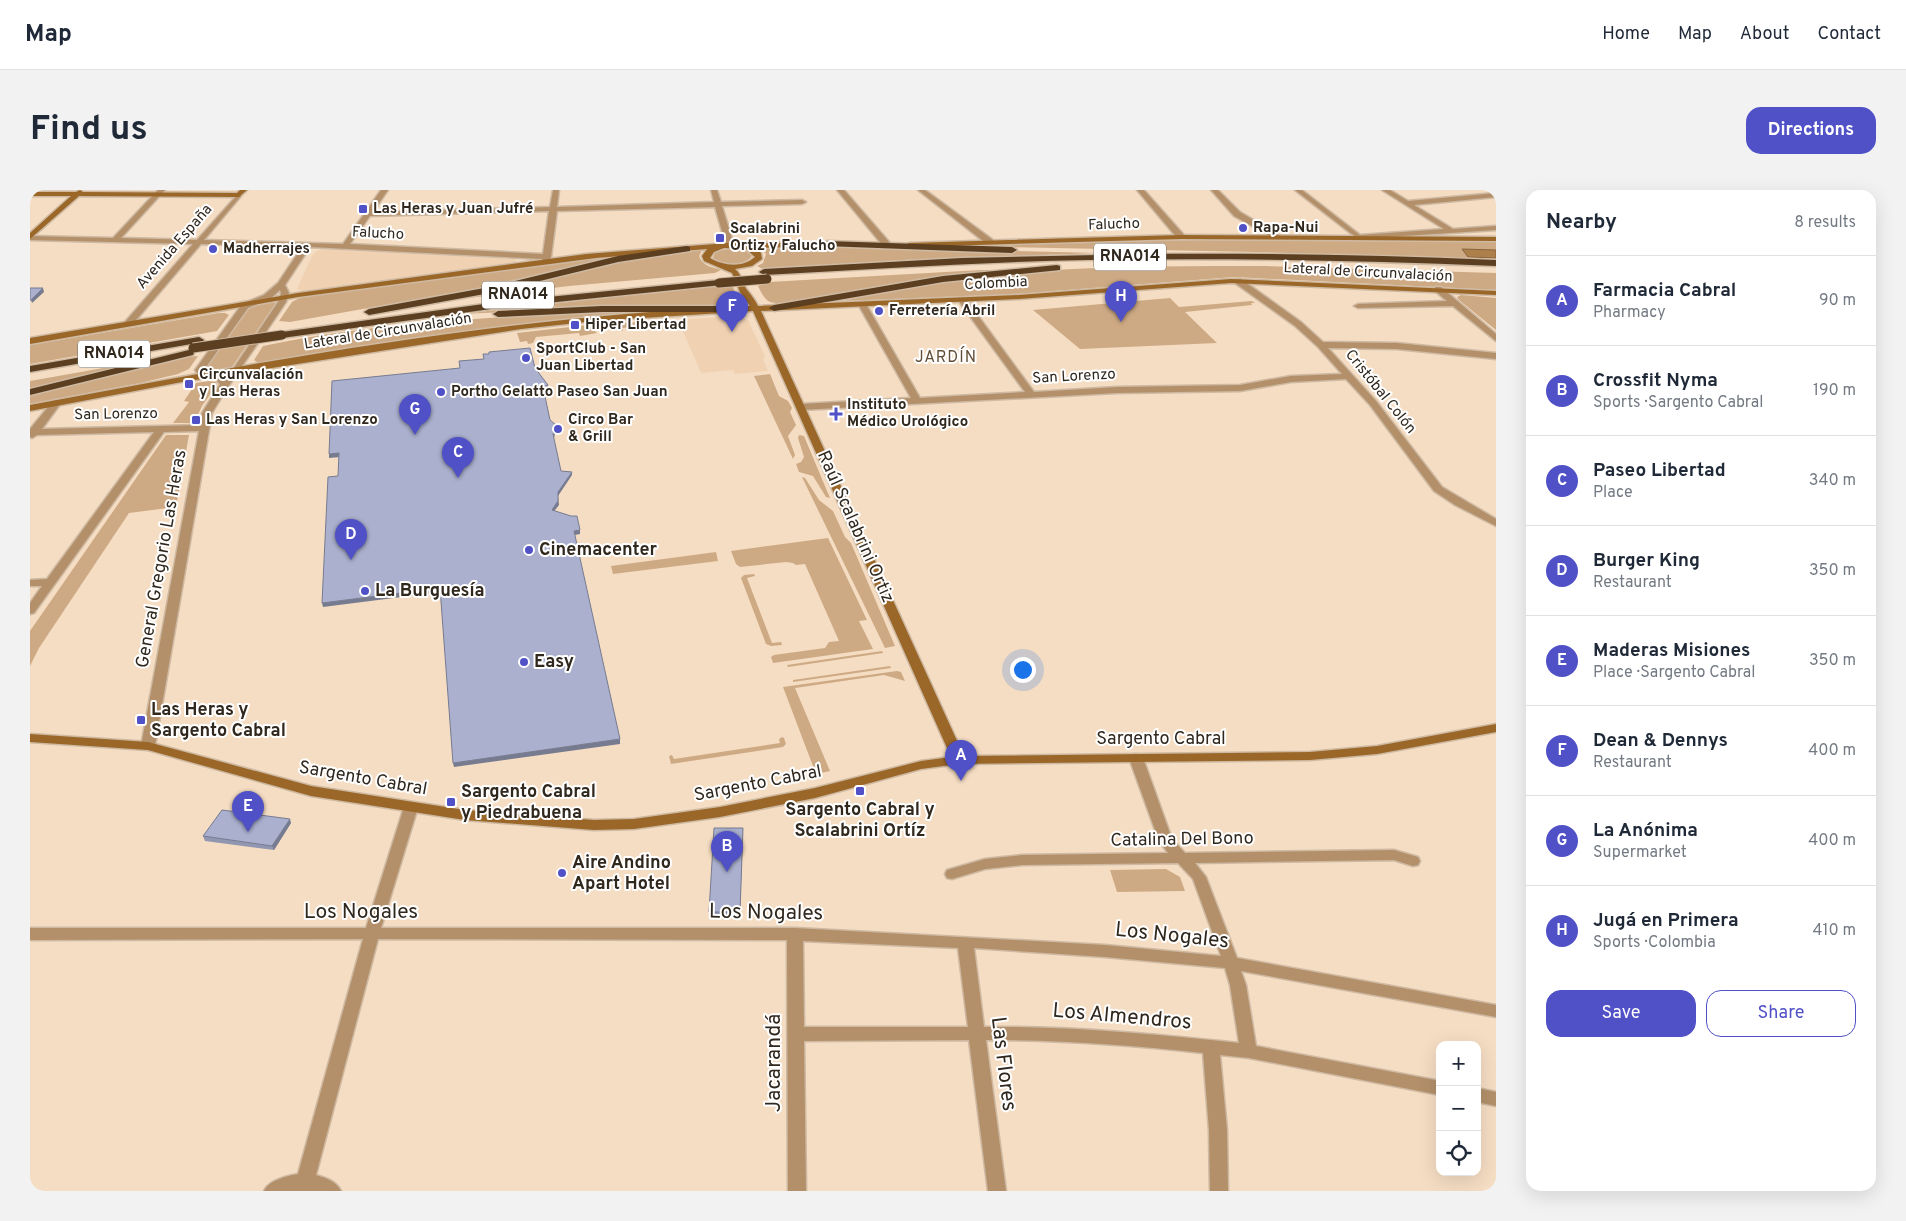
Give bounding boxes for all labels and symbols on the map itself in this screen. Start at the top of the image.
place label: Las Heras y Juan Jufré [373,200,533,219]
street label: Avenida España [133,201,217,293]
marker: Las Heras y Juan Jufré [357,203,369,215]
street label: Falucho [1088,215,1140,235]
place label: Rapa-Nui [1253,219,1319,238]
place label: Scalabrini Ortiz y Falucho [730,220,836,256]
marker: Rapa-Nui [1237,222,1249,234]
street label: Falucho [352,223,404,245]
marker: Scalabrini Ortiz y Falucho [714,232,726,244]
place label: Madherrajes [223,240,310,259]
marker: Madherrajes [207,243,219,255]
road number: RNA014 [1094,244,1166,270]
street label: Lateral de Circunvalación [1283,259,1453,287]
street label: Colombia [964,273,1028,295]
pin: H [1105,281,1137,322]
road number: RNA014 [482,282,554,308]
pin: F [716,291,748,332]
place label: Ferretería Abril [889,302,995,321]
marker: Ferretería Abril [873,305,885,317]
street label: Lateral de Circunvalación [303,309,473,355]
place label: Hiper Libertad [585,316,686,335]
marker: Hiper Libertad [569,319,581,331]
road number: RNA014 [78,340,150,368]
place label: SportClub - San Juan Libertad [536,340,646,376]
district label: JARDÍN [915,346,977,368]
street label: Cristóbal Colón [1340,346,1420,438]
marker: SportClub - San Juan Libertad [520,352,532,364]
street label: San Lorenzo [1032,365,1116,389]
place label: Circunvalación y Las Heras [199,366,303,402]
marker: Circunvalación y Las Heras [183,378,195,390]
place label: Portho Gelatto Paseo San Juan [451,383,668,402]
marker: Portho Gelatto Paseo San Juan [435,386,447,398]
pin: G [399,394,431,435]
place label: Instituto Médico Urológico [847,396,968,432]
street label: San Lorenzo [74,405,158,425]
marker: Instituto Médico Urológico [829,407,843,421]
place label: Las Heras y San Lorenzo [206,411,378,430]
place label: Circo Bar & Grill [568,411,634,447]
marker: Las Heras y San Lorenzo [190,414,202,426]
marker: Circo Bar & Grill [552,423,564,435]
pin: C [442,437,474,478]
street label: Raúl Scalabrini Ortiz [811,447,899,607]
street label: General Gregorio Las Heras [131,448,193,670]
pin: D [335,519,367,560]
place label: Cinemacenter [539,539,658,562]
marker: Cinemacenter [523,544,535,556]
place label: La Burguesía [375,580,485,603]
marker: La Burguesía [359,585,371,597]
place label: Easy [534,651,574,674]
marker: Easy [518,656,530,668]
your location [1010,657,1036,683]
place label: Las Heras y Sargento Cabral [151,699,286,743]
marker: Las Heras y Sargento Cabral [135,714,147,726]
street label: Sargento Cabral [1096,728,1226,751]
pin: A [945,740,977,781]
street label: Sargento Cabral [297,756,429,802]
street label: Sargento Cabral [692,760,824,808]
place label: Sargento Cabral y Piedrabuena [461,781,596,825]
marker: Sargento Cabral y Scalabrini Ortíz [854,785,866,797]
pin: E [232,791,264,832]
marker: Sargento Cabral y Piedrabuena [445,796,457,808]
place label: Sargento Cabral y Scalabrini Ortíz [785,799,935,843]
street label: Catalina Del Bono [1110,827,1254,853]
pin: B [711,831,743,872]
place label: Aire Andino Apart Hotel [572,852,671,896]
marker: Aire Andino Apart Hotel [556,867,568,879]
street label: Los Nogales [304,899,418,926]
street label: Los Nogales [709,899,823,927]
street label: Los Nogales [1114,917,1230,955]
street label: Los Almendros [1051,997,1193,1037]
street label: Jacarandá [761,1014,788,1112]
street label: Las Flores [984,1015,1022,1113]

